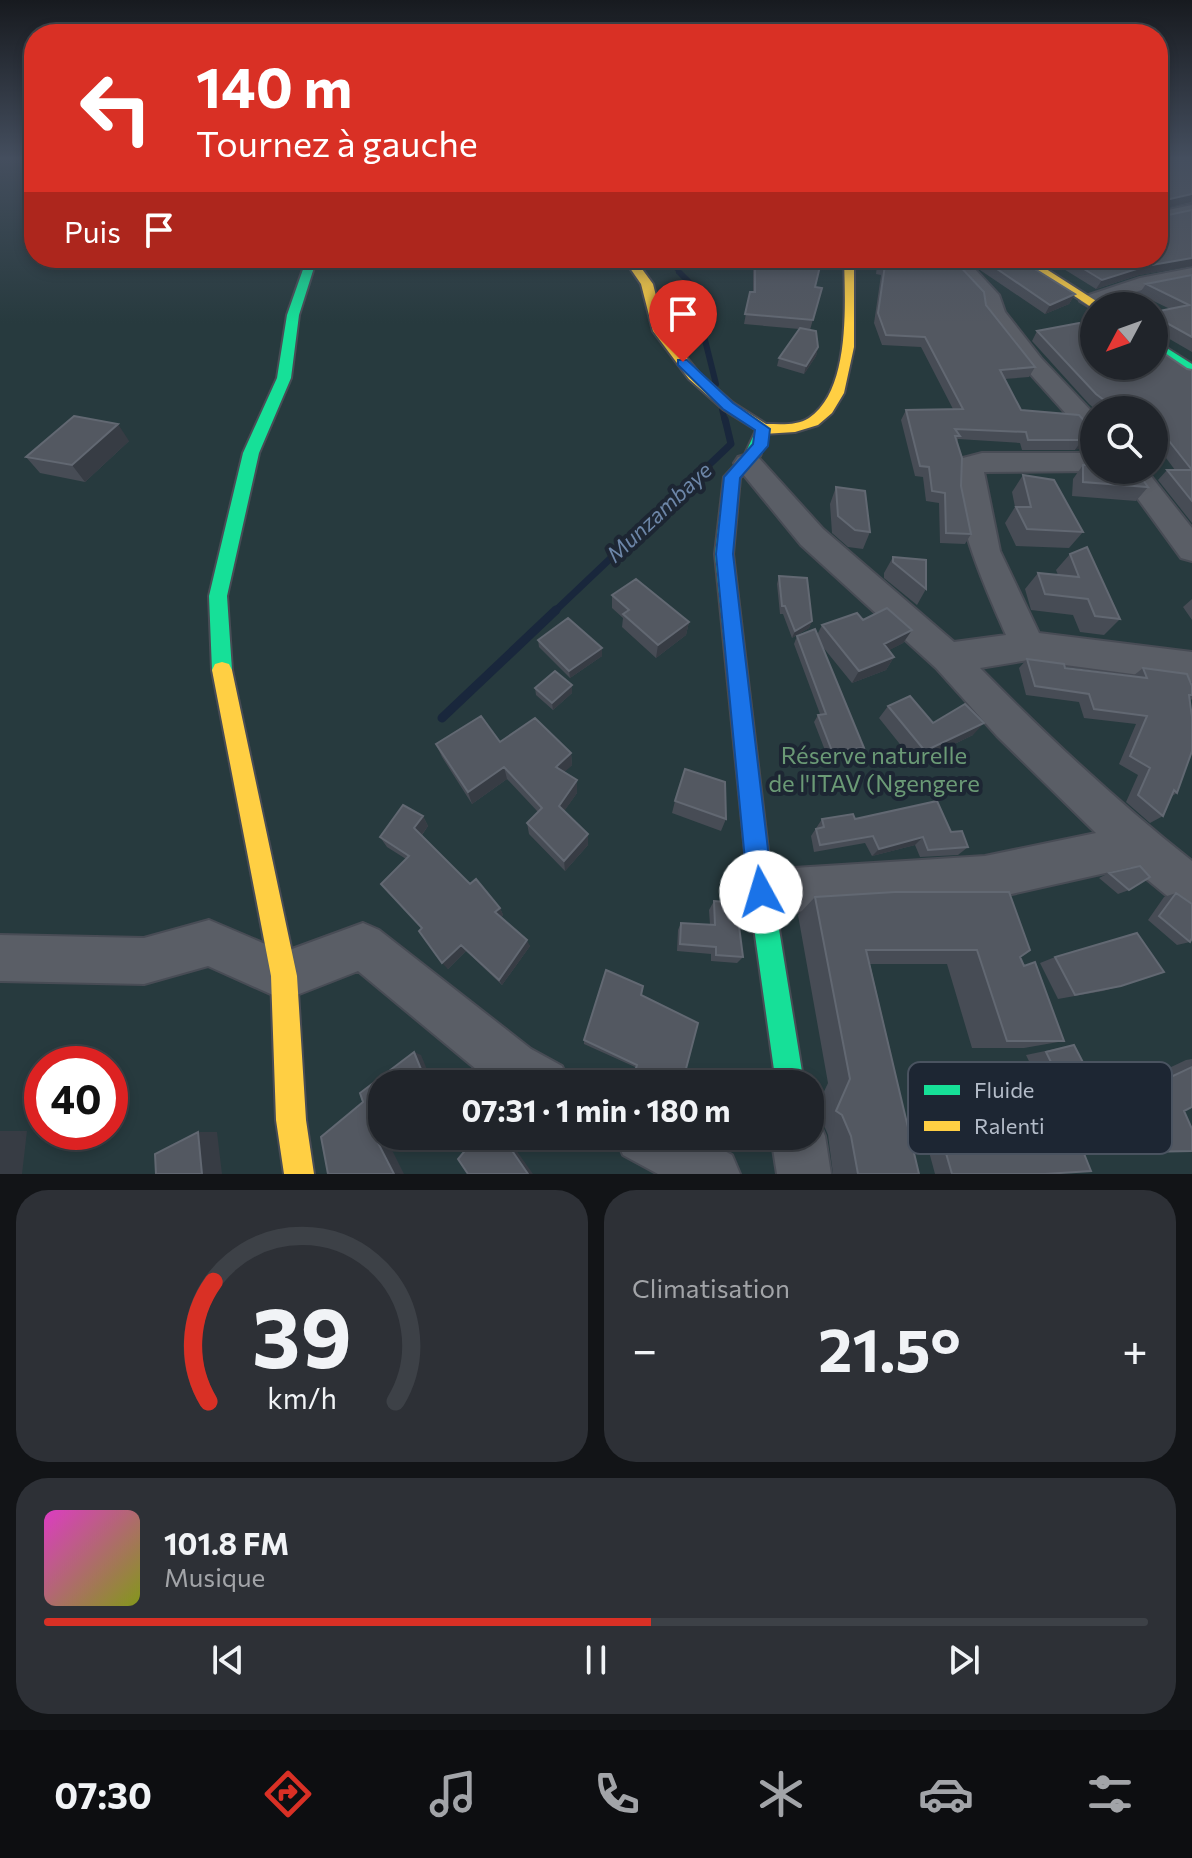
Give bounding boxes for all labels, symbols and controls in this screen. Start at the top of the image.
text: 140 m [196,51,352,120]
icon: left [64,56,168,160]
text: Tournez à gauche [196,120,478,164]
icon: arrive [137,208,181,252]
text: Puis [64,212,121,249]
pin [649,280,717,362]
icon: arrive [661,292,705,336]
north arrow [1080,292,1168,380]
map controls [1080,292,1168,484]
button: search [1080,396,1168,484]
water label: Munzambaye [600,456,717,567]
park label: Réserve naturelle de l'ITAV (Ngengere [768,740,980,797]
position arrow [719,850,803,934]
speed limit sign: 40 [24,1046,128,1150]
legend [908,1062,1172,1154]
text: Fluide [974,1076,1034,1103]
text: 07:31 · 1 min · 180 m [461,1091,731,1128]
text: Ralenti [974,1112,1045,1139]
text: Climatisation [632,1272,790,1303]
text: 39 [252,1283,352,1385]
text: 21.5° [818,1311,961,1384]
text: − [632,1321,657,1375]
text: + [1122,1321,1148,1375]
text: km/h [267,1380,337,1415]
text: 101.8 FM [164,1524,289,1561]
text: Musique [164,1561,265,1592]
icon: previous [206,1638,250,1682]
icon: pause [574,1638,618,1682]
icon: next [942,1638,986,1682]
icon: directions [260,1766,316,1822]
icon: music [425,1766,481,1822]
icon: phone [589,1766,645,1822]
icon: climate [753,1766,809,1822]
icon: car [918,1766,974,1822]
icon: filters [1082,1766,1138,1822]
text: 07:30 [54,1772,152,1816]

